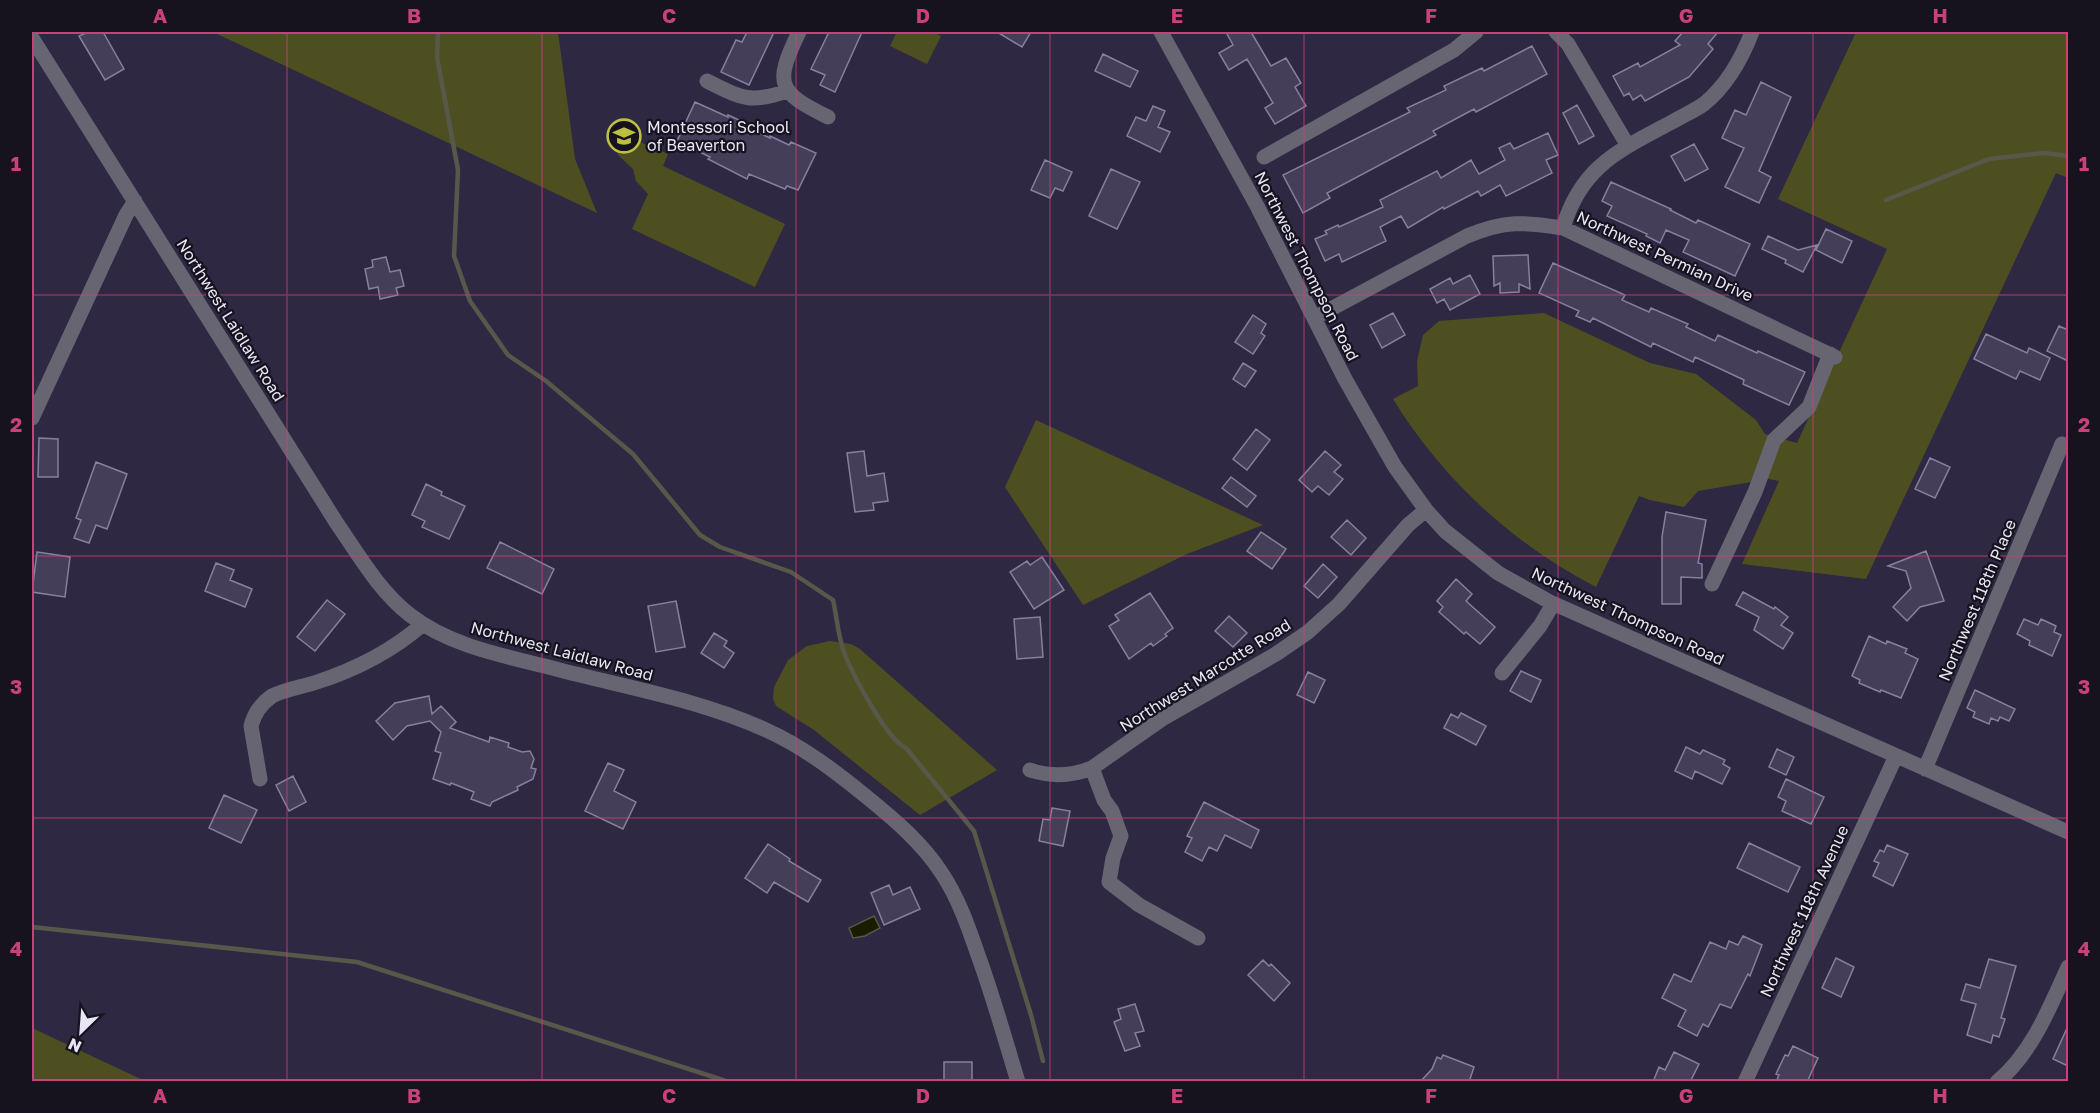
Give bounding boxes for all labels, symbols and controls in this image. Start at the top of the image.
text: A [153,3,167,27]
text: B [407,3,421,27]
text: C [662,3,676,27]
text: D [916,3,930,27]
text: E [1171,3,1183,27]
text: F [1425,3,1437,27]
text: G [1679,3,1693,27]
text: H [1932,3,1948,27]
place label: Montessori School of Beaverton [647,117,790,155]
school or university icon: Montessori School of Beaverton [606,118,642,154]
text: 1 [11,151,21,175]
text: 1 [2079,151,2089,175]
street label: Northwest Thompson Road [1250,168,1364,364]
street label: Northwest Permian Drive [1574,206,1756,306]
street label: Northwest Laidlaw Road [173,235,289,405]
text: 2 [10,412,22,436]
text: 2 [2078,412,2090,436]
street label: Northwest 118th Place [1934,516,2020,684]
street label: Northwest Thompson Road [1529,563,1727,669]
street label: Northwest Marcotte Road [1116,614,1294,736]
street label: Northwest Laidlaw Road [469,617,655,685]
text: 3 [10,674,22,698]
text: 3 [2078,674,2090,698]
street label: Northwest 118th Avenue [1755,822,1853,1000]
text: 4 [10,936,22,960]
text: 4 [2078,936,2090,960]
north arrow [51,1002,111,1062]
text: N [65,1034,84,1057]
text: A [153,1083,167,1107]
text: B [407,1083,421,1107]
text: C [662,1083,676,1107]
text: D [916,1083,930,1107]
text: E [1171,1083,1183,1107]
text: F [1425,1083,1437,1107]
text: G [1679,1083,1693,1107]
text: H [1932,1083,1948,1107]

